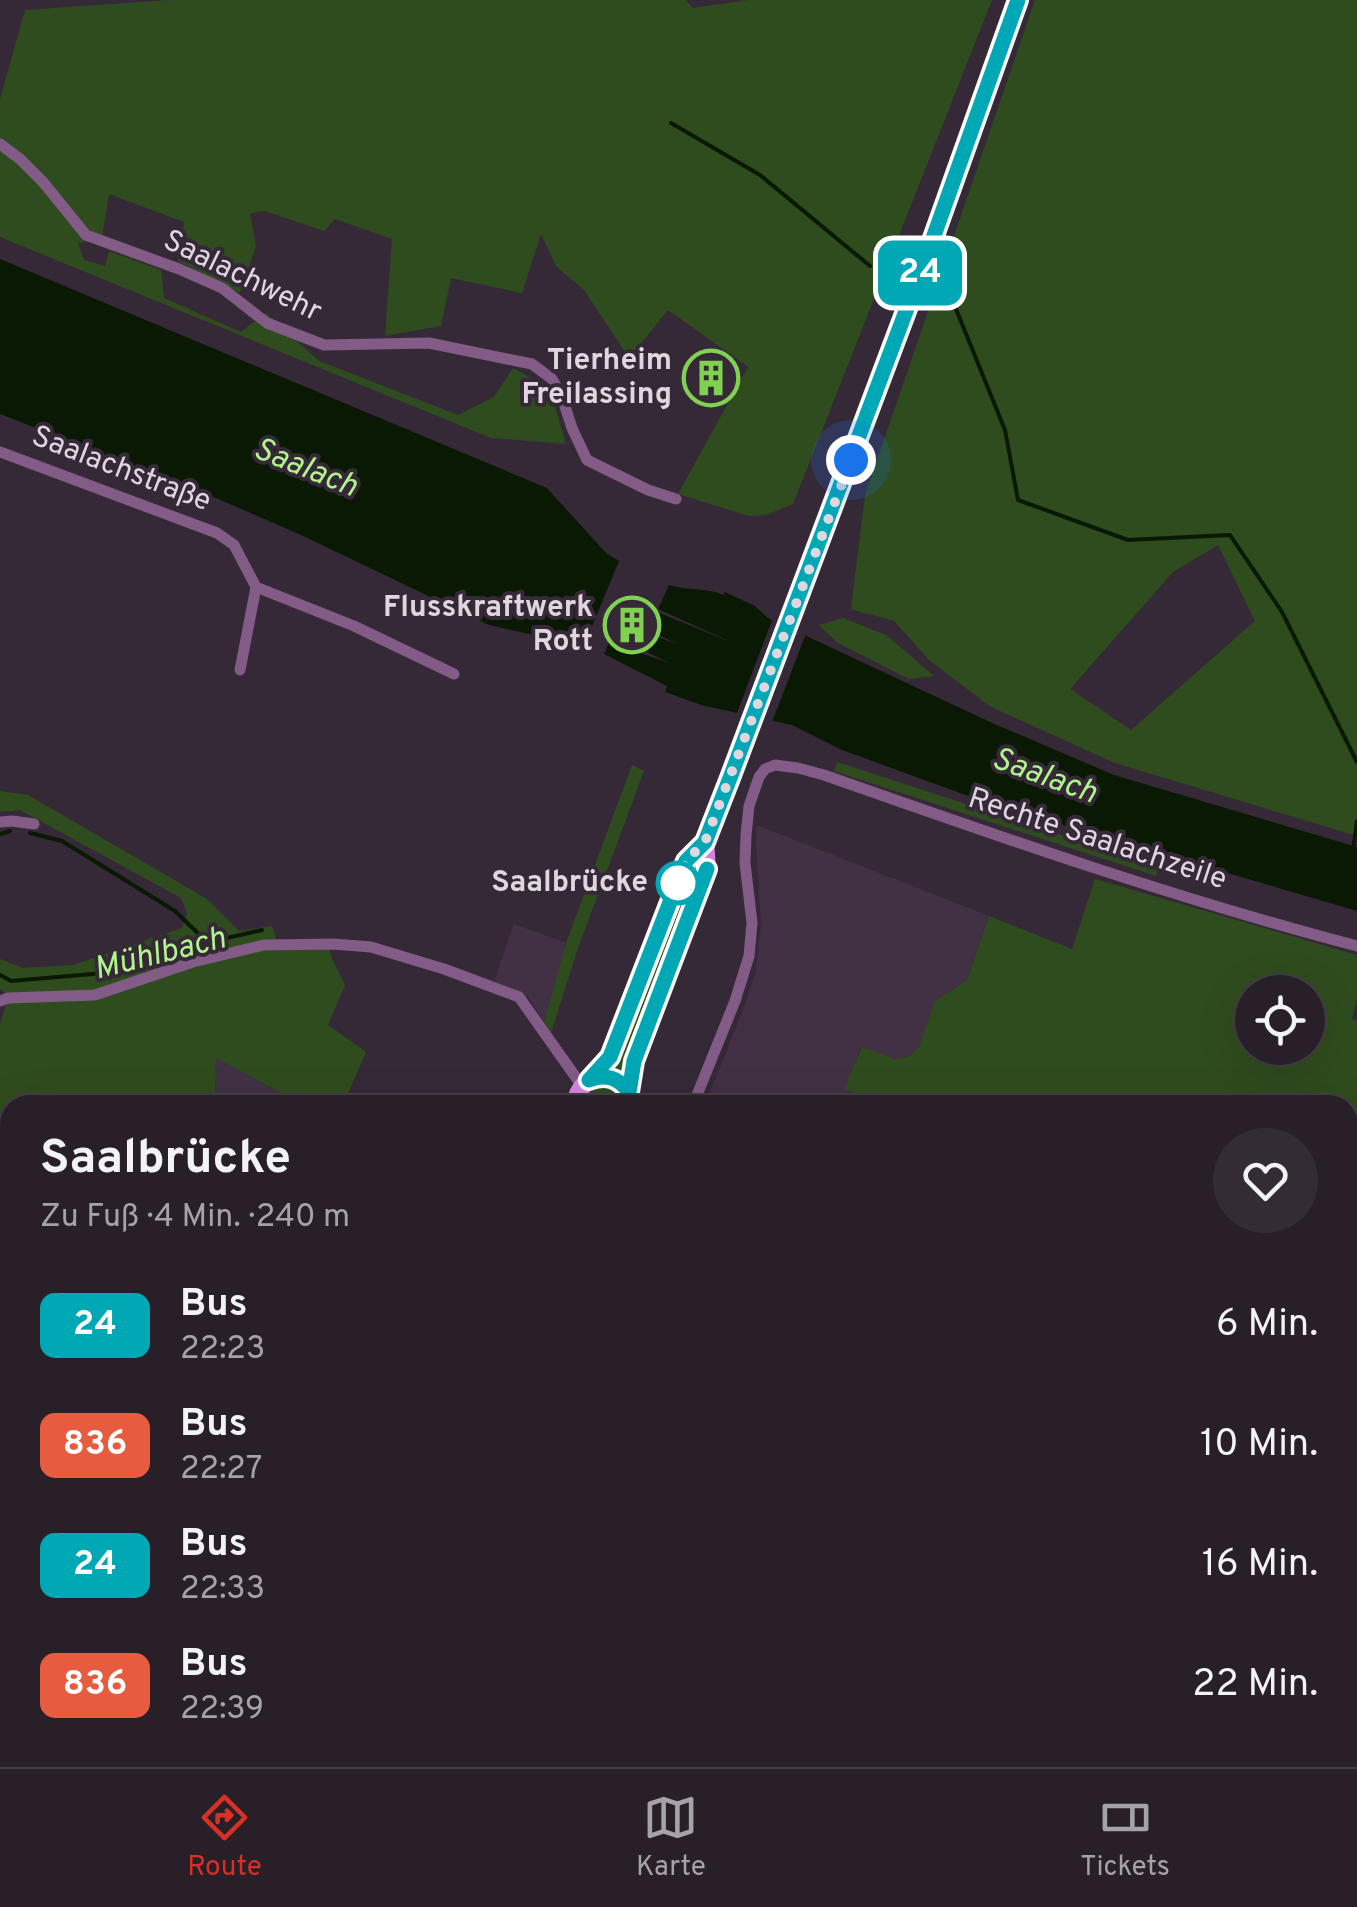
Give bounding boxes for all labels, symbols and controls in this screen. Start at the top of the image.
street label: Saalachwehr [157,223,328,331]
line badge: 24 [875,240,965,306]
text: 24 [898,251,942,295]
place label: Tierheim Freilassing [521,343,672,414]
building icon: Tierheim Freilassing [681,348,741,408]
street label: Saalachstraße [26,419,216,521]
water label: Saalach [247,430,364,508]
your location [826,435,876,485]
place label: Flusskraftwerk Rott [383,590,593,661]
building icon: Flusskraftwerk Rott [602,595,662,655]
water label: Saalach [986,740,1103,815]
street label: Rechte Saalachzeile [963,781,1231,899]
marker: Saalbrücke [657,862,699,904]
place label: Saalbrücke [491,865,648,902]
water label: Mühlbach [90,919,231,991]
map controls [1235,975,1325,1065]
button: locate [1235,975,1325,1065]
button: heart [1213,1128,1318,1233]
text: Saalbrücke [40,1130,291,1190]
text: Zu Fuß · 4 Min. · 240 m [40,1198,350,1238]
text: Bus [180,1281,247,1330]
text: 6 Min. [1216,1301,1318,1350]
text: 24 [73,1303,117,1347]
text: 22:23 [180,1330,265,1370]
text: Bus [180,1401,247,1450]
text: 10 Min. [1200,1421,1318,1470]
text: 836 [63,1423,127,1467]
text: 22:27 [180,1450,262,1490]
text: Bus [180,1521,247,1570]
text: 16 Min. [1202,1541,1318,1590]
text: 24 [73,1543,117,1587]
text: 22:33 [180,1570,265,1610]
text: Bus [180,1641,247,1690]
text: 22 Min. [1192,1661,1318,1710]
text: 836 [63,1663,127,1707]
text: 22:39 [180,1690,264,1730]
tab: Route [187,1790,262,1886]
tab: Karte [636,1790,706,1886]
tab: Tickets [1080,1790,1170,1886]

